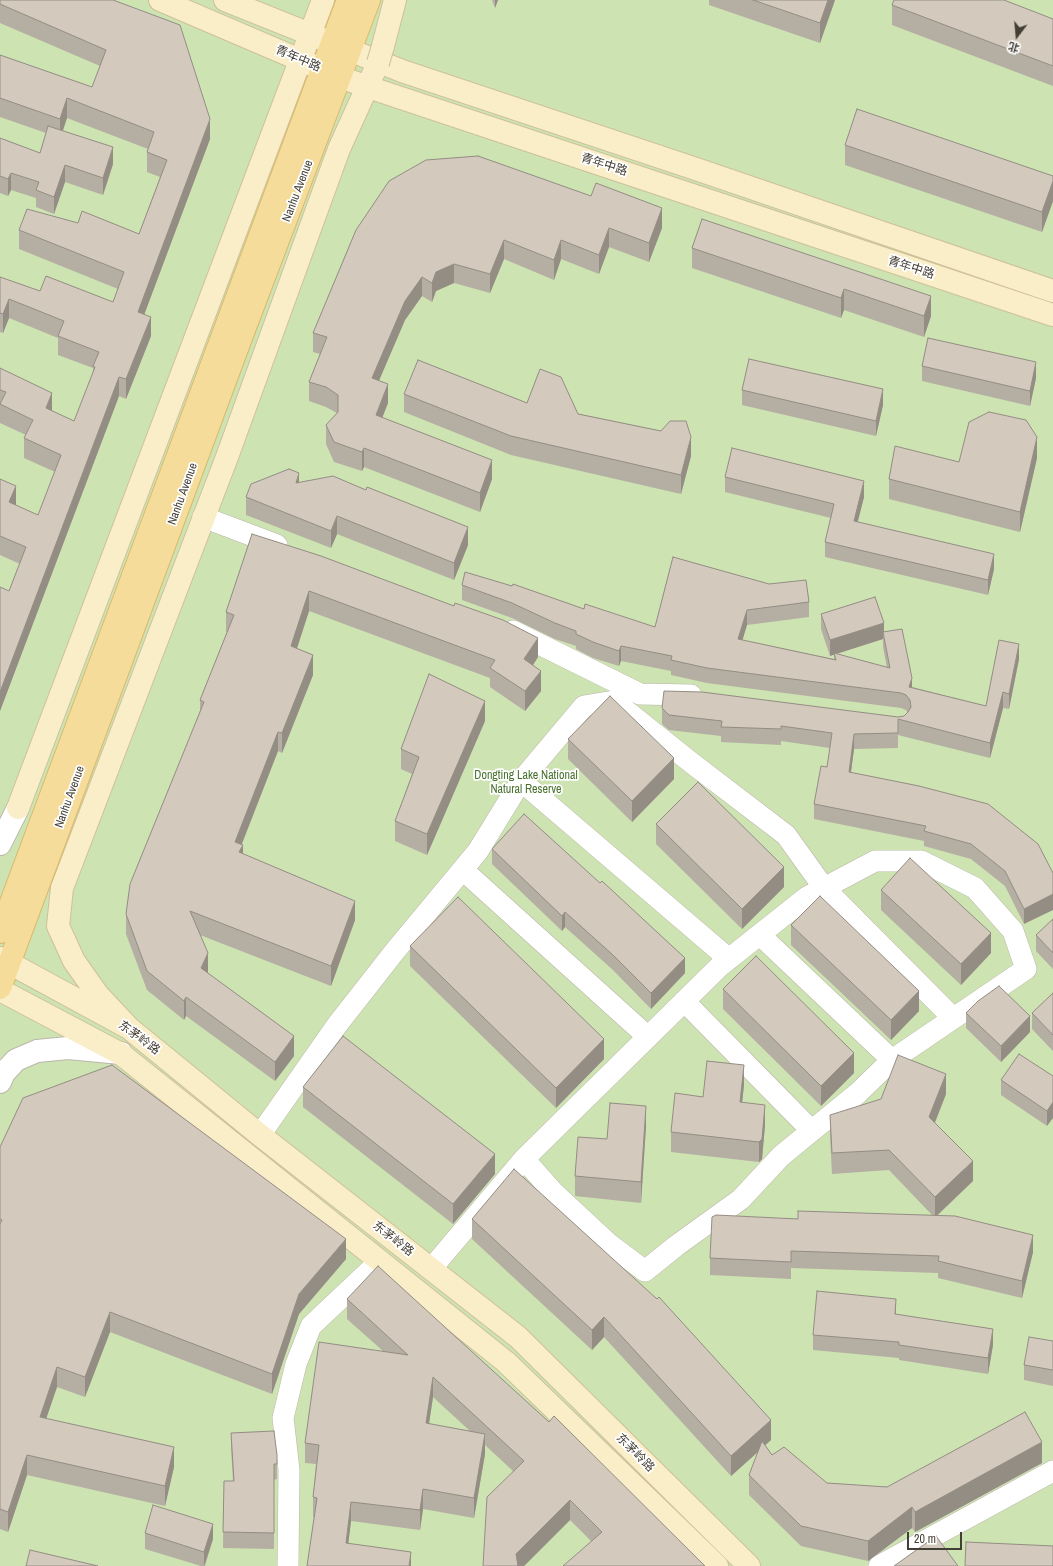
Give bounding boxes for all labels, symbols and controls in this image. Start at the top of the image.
north arrow [997,16,1037,56]
text: 北 [1006,39,1021,56]
street label: 青年中路 [273,43,323,75]
street label: 青年中路 [579,151,629,179]
street label: Nanhu Avenue [280,158,316,224]
street label: 青年中路 [886,254,936,282]
street label: Nanhu Avenue [165,461,201,527]
street label: Nanhu Avenue [52,764,88,830]
park label: Dongting Lake National Natural Reserve [474,769,578,797]
street label: 东茅岭路 [115,1018,163,1058]
street label: 东茅岭路 [370,1219,416,1259]
street label: 东茅岭路 [613,1431,657,1475]
scale bar [909,1524,964,1550]
text: 20 m [914,1531,936,1547]

